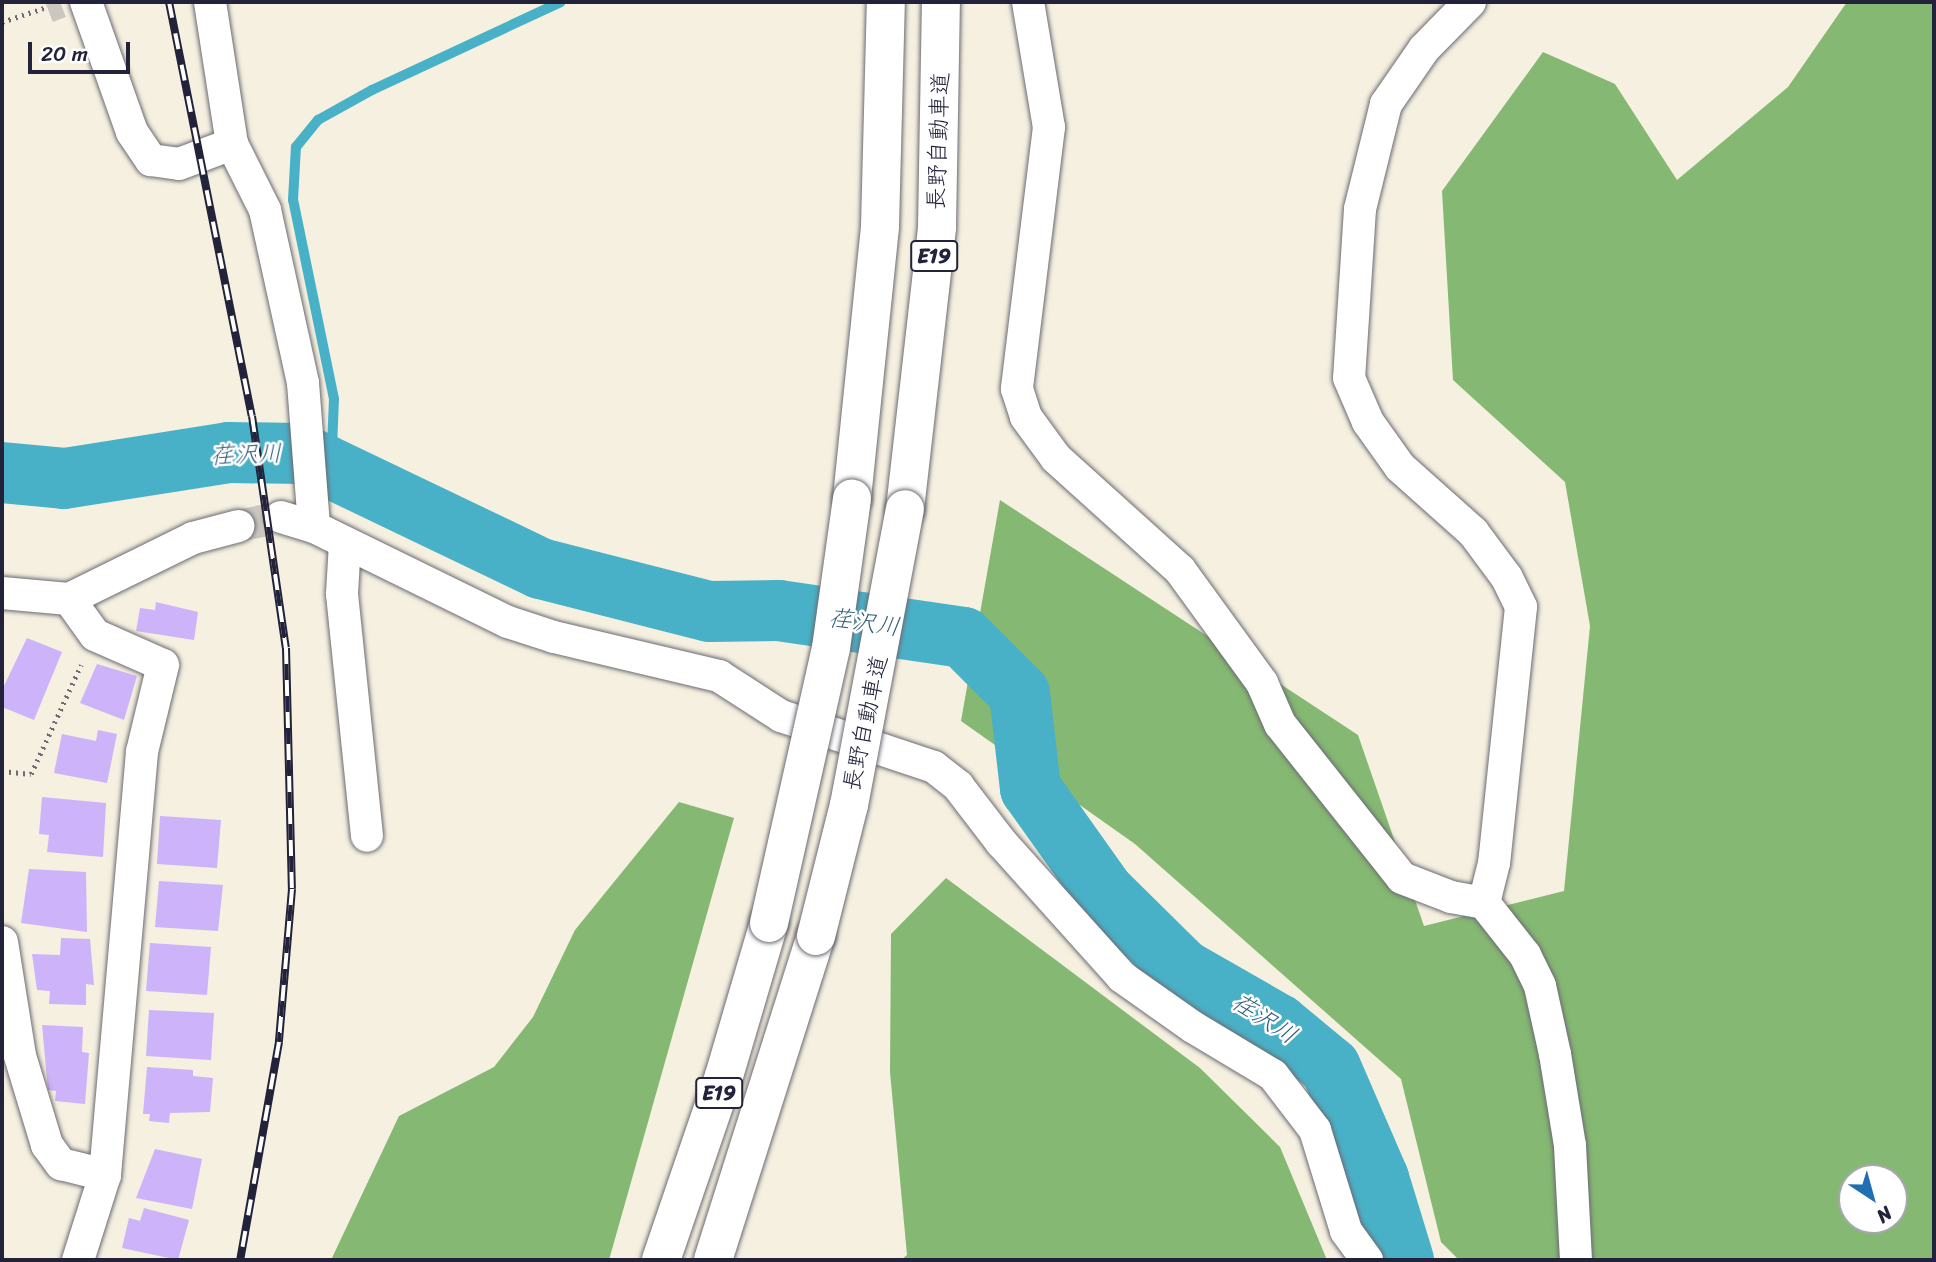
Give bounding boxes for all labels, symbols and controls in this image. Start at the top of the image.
scale bar [32,28,133,72]
text: 20 m [41,35,88,73]
street label: 長野自動車道 [923,72,955,210]
road number: E19 [909,238,958,274]
water label: 荏沢川 [210,439,282,471]
water label: 荏沢川 [826,604,902,642]
street label: 長野自動車道 [838,653,894,793]
water label: 荏沢川 [1226,987,1302,1051]
road number: E19 [694,1076,744,1110]
north arrow [1838,1164,1908,1234]
text: N [1869,1198,1899,1232]

